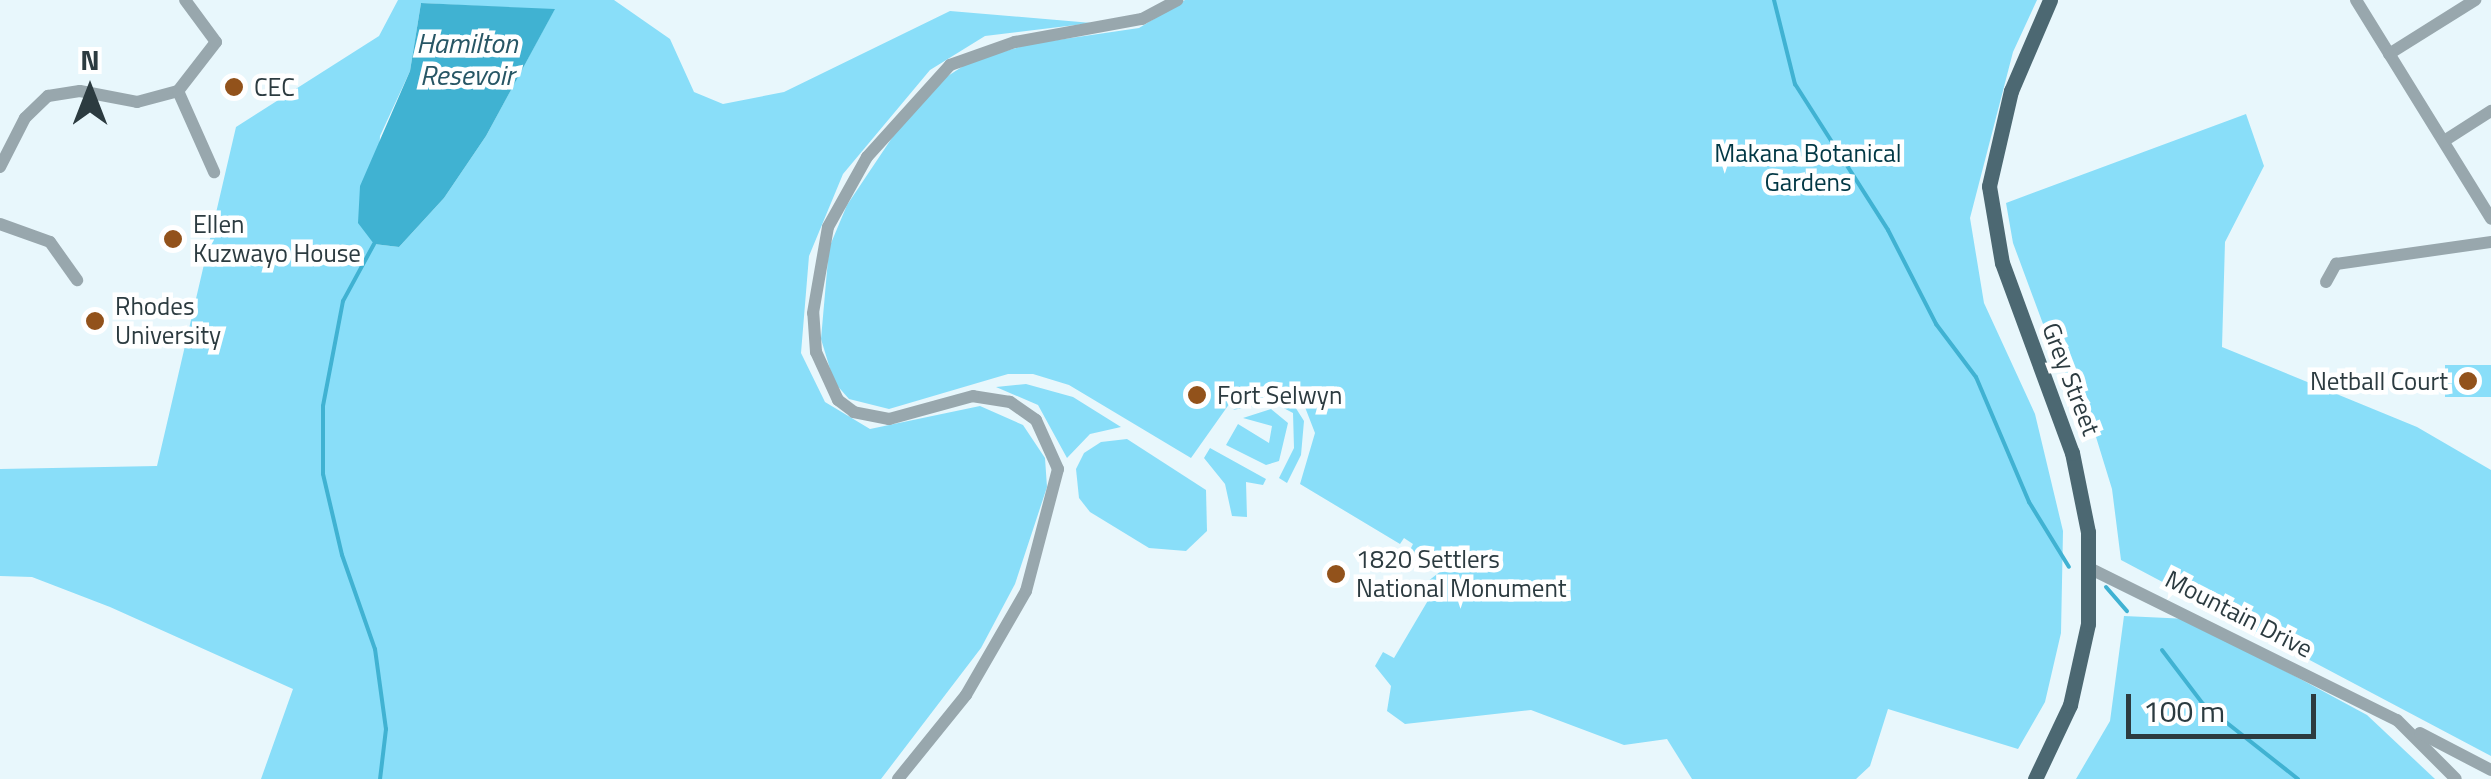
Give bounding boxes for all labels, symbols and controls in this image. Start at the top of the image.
water label: Hamilton Resevoir [416,26,518,92]
text: N [80,38,100,81]
north arrow [40,40,140,140]
place label: CEC [254,72,295,102]
marker: CEC [223,76,245,98]
park label: Makana Botanical Gardens [1714,139,1902,198]
place label: Ellen Kuzwayo House [193,210,361,269]
marker: Ellen Kuzwayo House [162,228,184,250]
place label: Rhodes University [115,292,221,351]
marker: Rhodes University [84,310,106,332]
street label: Grey Street [2036,318,2106,440]
place label: Netball Court [2310,366,2448,396]
marker: Netball Court [2457,370,2479,392]
place label: Fort Selwyn [1217,380,1342,410]
marker: Fort Selwyn [1186,384,1208,406]
place label: 1820 Settlers National Monument [1356,545,1567,604]
marker: 1820 Settlers National Monument [1325,563,1347,585]
street label: Mountain Drive [2160,564,2318,664]
scale bar [2131,674,2321,736]
text: 100 m [2143,688,2225,734]

